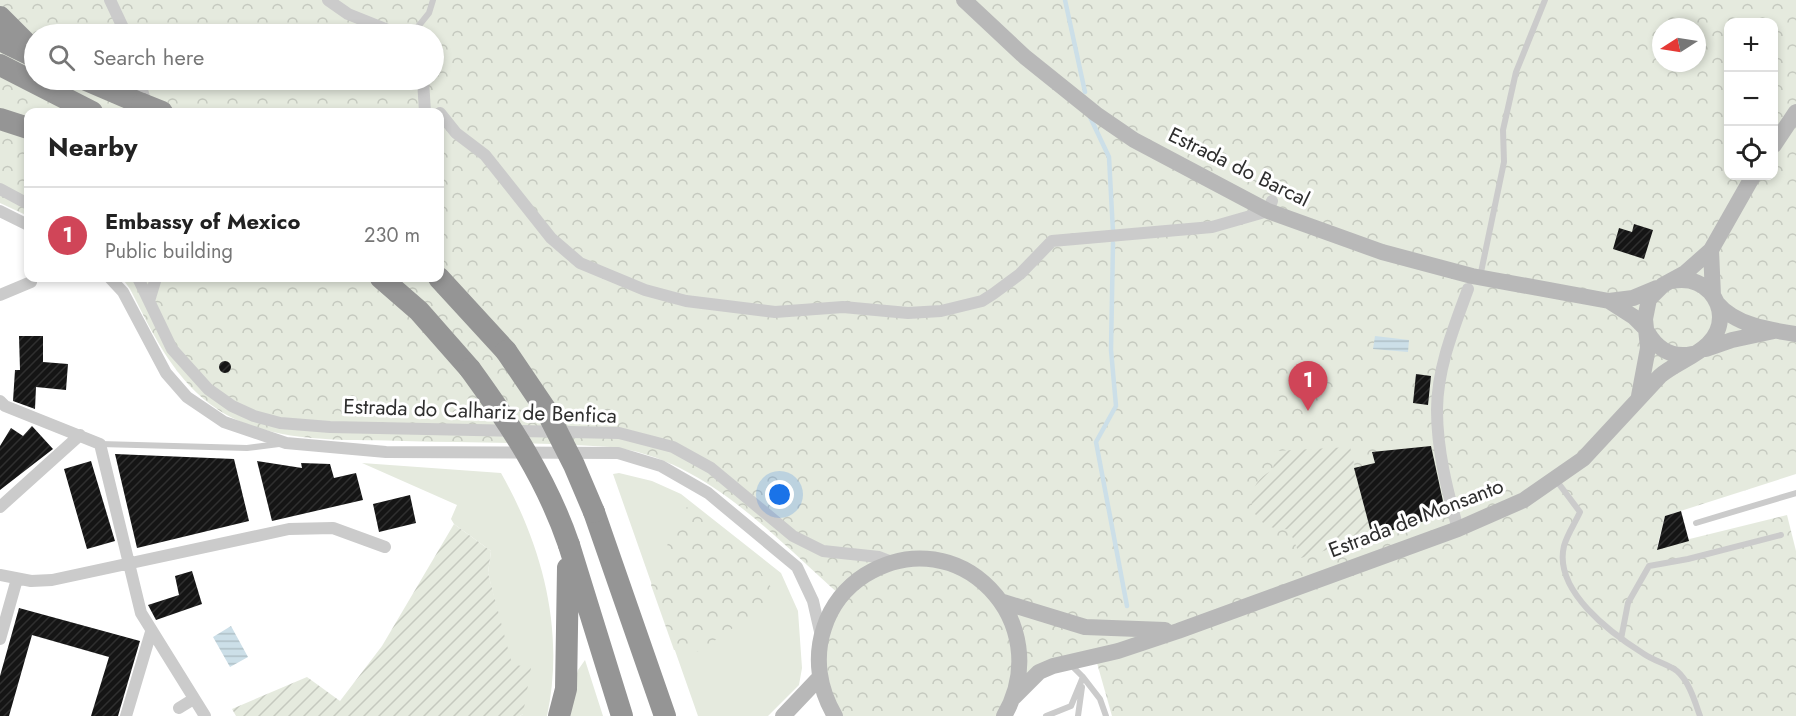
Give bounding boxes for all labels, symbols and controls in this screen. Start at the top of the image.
north arrow [1652,18,1706,72]
map controls [1724,18,1778,180]
button: + [1724,18,1778,72]
search box [24,24,444,90]
icon: search [45,41,78,74]
text: Search here [93,41,204,73]
button: − [1724,72,1778,126]
street label: Estrada do Barcal [1163,120,1315,214]
button: locate [1724,126,1778,180]
text: Nearby [48,128,137,166]
text: Embassy of Mexico [105,205,300,237]
text: 1 [62,221,73,250]
text: 230 m [364,221,420,250]
text: Public building [105,237,233,266]
pin: 1 [1288,362,1328,411]
street label: Estrada do Calhariz de Benfica [343,391,617,431]
street label: Estrada de Monsanto [1324,471,1508,565]
your location [765,480,794,509]

